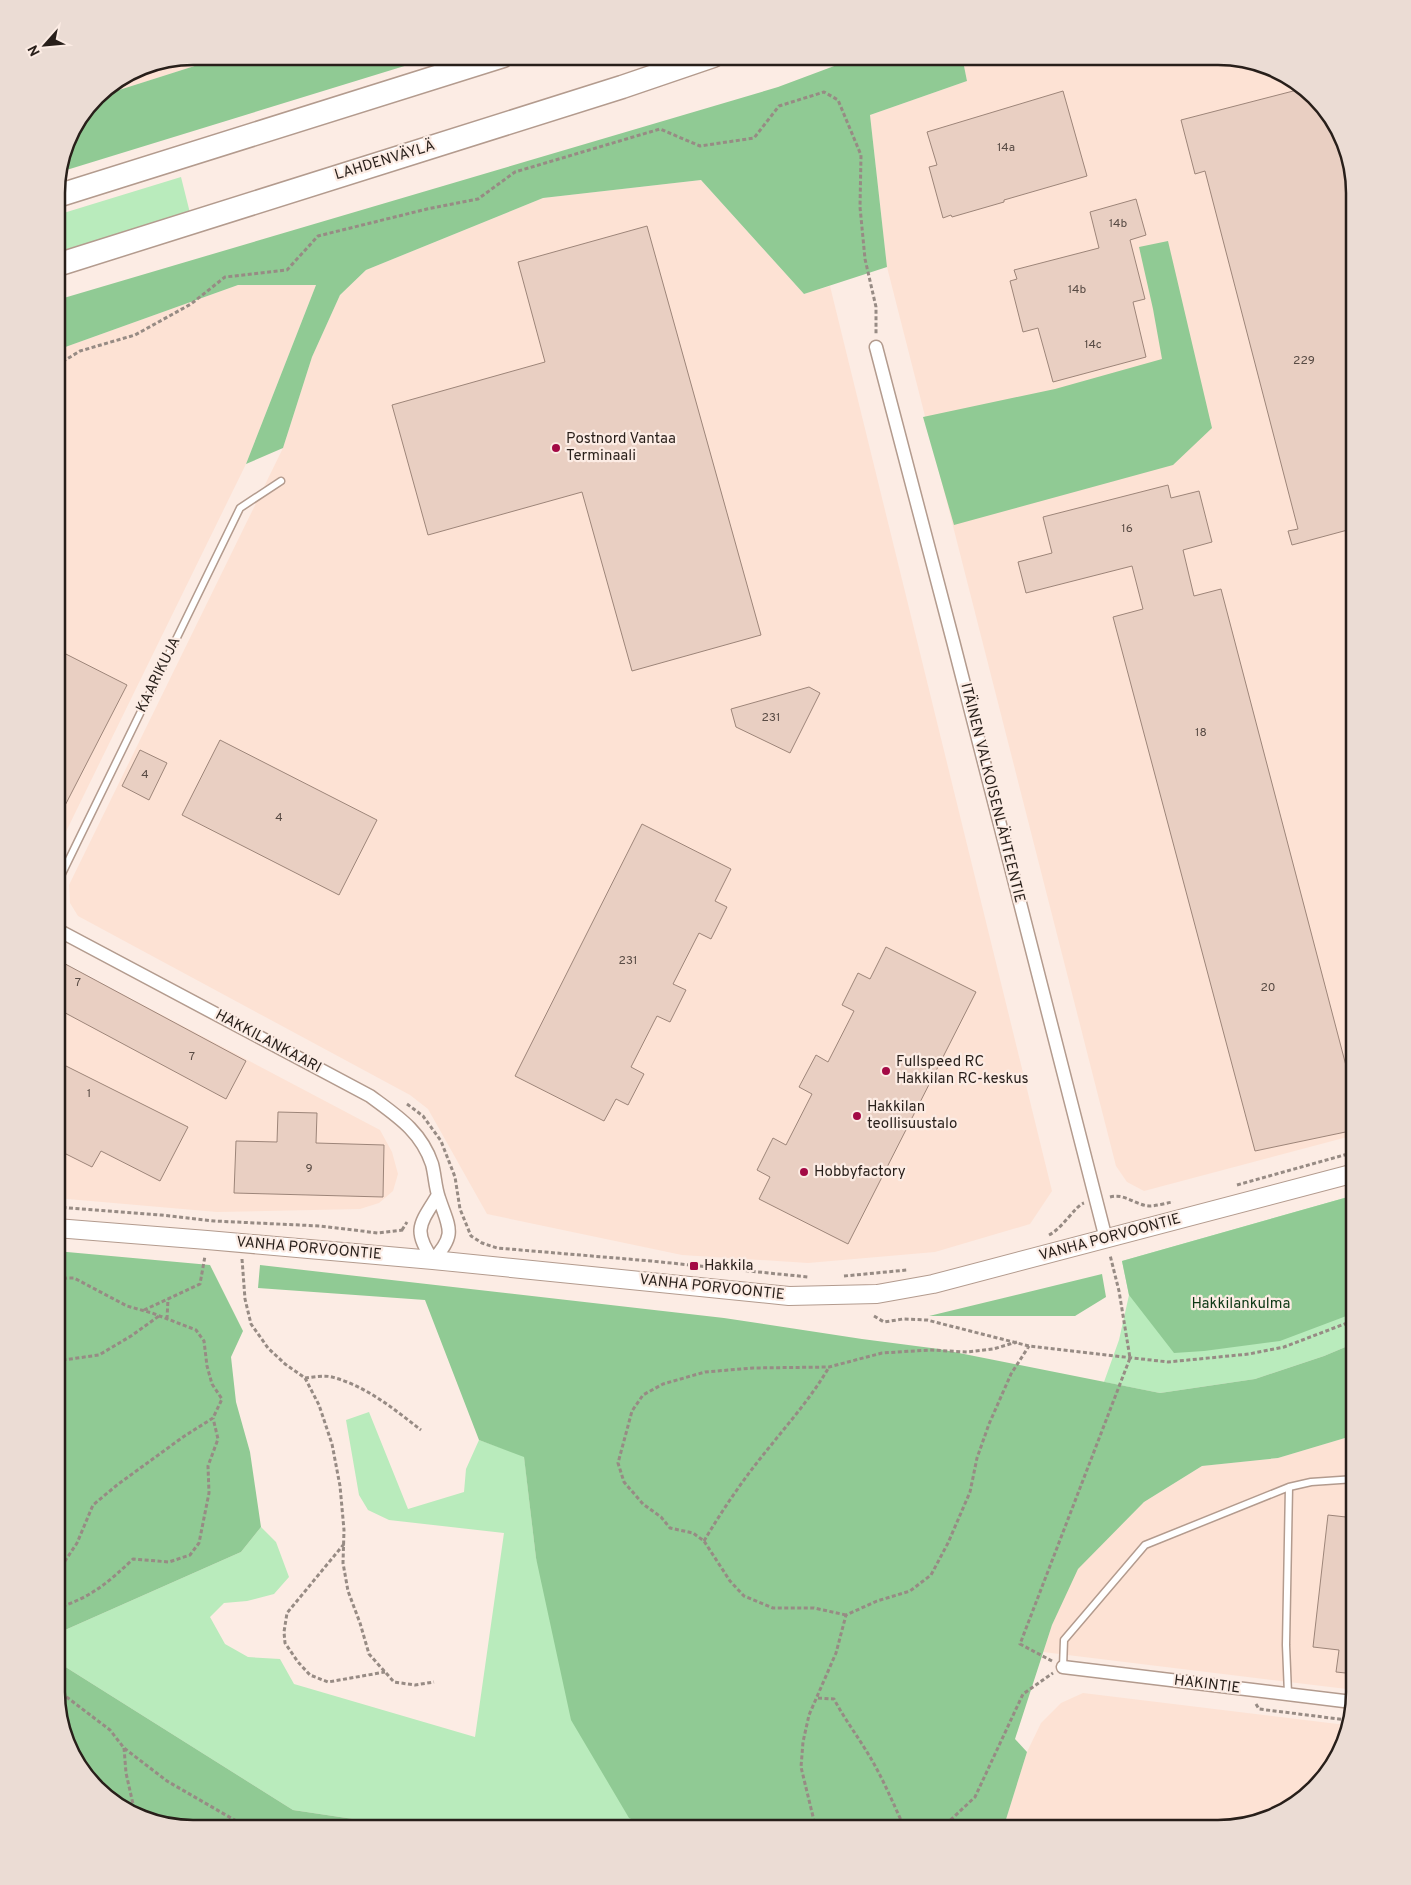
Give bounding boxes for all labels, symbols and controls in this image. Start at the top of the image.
north arrow [20,20,70,70]
text: N [25,42,45,59]
street label: LAHDENVÄYLÄ [332,136,438,185]
house number: 14a [997,140,1015,156]
house number: 14b [1109,216,1127,232]
house number: 14b [1068,282,1086,298]
house number: 14c [1084,337,1102,353]
house number: 229 [1293,353,1315,369]
place label: Postnord Vantaa Terminaali [566,430,676,466]
marker: Postnord Vantaa Terminaali [550,442,562,454]
house number: 16 [1121,521,1133,537]
street label: KAARIKUJA [133,634,185,716]
street label: ITÄINEN VALKOISENLÄHTEENTIE [955,681,1029,905]
house number: 231 [761,710,781,726]
house number: 18 [1195,725,1207,741]
house number: 4 [141,767,149,783]
house number: 4 [275,810,283,826]
house number: 231 [618,953,638,969]
house number: 7 [75,975,81,991]
house number: 20 [1260,980,1276,996]
street label: HAKKILANKAARI [212,1006,324,1078]
house number: 7 [189,1049,195,1065]
place label: Fullspeed RC Hakkilan RC-keskus [896,1053,1029,1089]
marker: Fullspeed RC Hakkilan RC-keskus [880,1065,892,1077]
house number: 1 [87,1086,91,1102]
place label: Hakkilan teollisuustalo [867,1098,957,1134]
marker: Hakkilan teollisuustalo [851,1110,863,1122]
house number: 9 [305,1161,313,1177]
place label: Hobbyfactory [814,1163,906,1182]
marker: Hobbyfactory [798,1166,810,1178]
street label: VANHA PORVOONTIE [1037,1210,1183,1266]
street label: VANHA PORVOONTIE [236,1233,382,1265]
place label: Hakkila [704,1257,754,1276]
marker: Hakkila [688,1260,700,1272]
street label: VANHA PORVOONTIE [638,1271,786,1305]
park label: Hakkilankulma [1192,1295,1290,1314]
street label: HAKINTIE [1173,1672,1241,1698]

